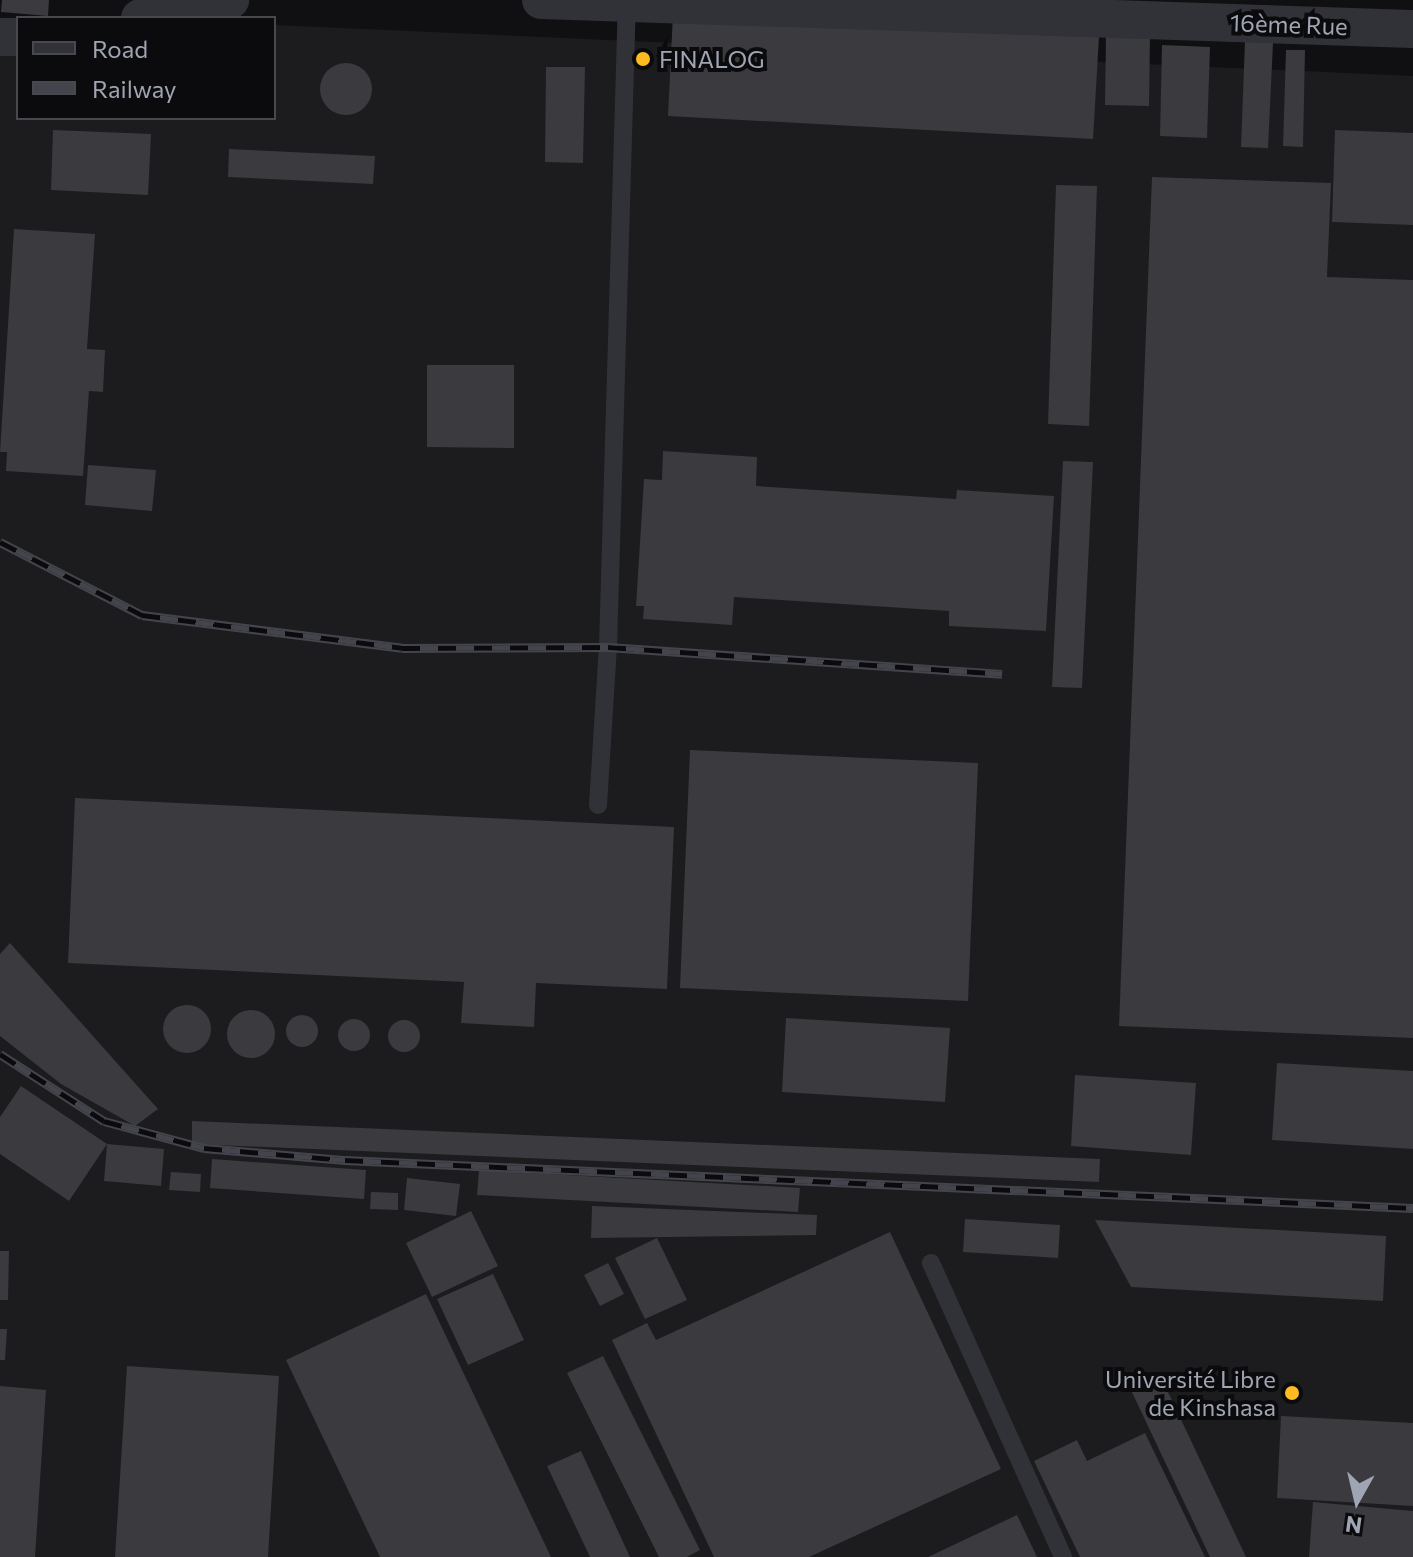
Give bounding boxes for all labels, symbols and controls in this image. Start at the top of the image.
street label: 16ème Rue [1230,8,1348,40]
legend [16,16,276,120]
text: Road [92,34,148,63]
place label: FINALOG [659,45,765,73]
marker: FINALOG [634,50,652,68]
text: Railway [92,74,177,103]
place label: Université Libre de Kinshasa [1105,1365,1276,1421]
marker: Université Libre de Kinshasa [1283,1384,1301,1402]
north arrow [1317,1461,1397,1541]
text: N [1344,1511,1364,1540]

